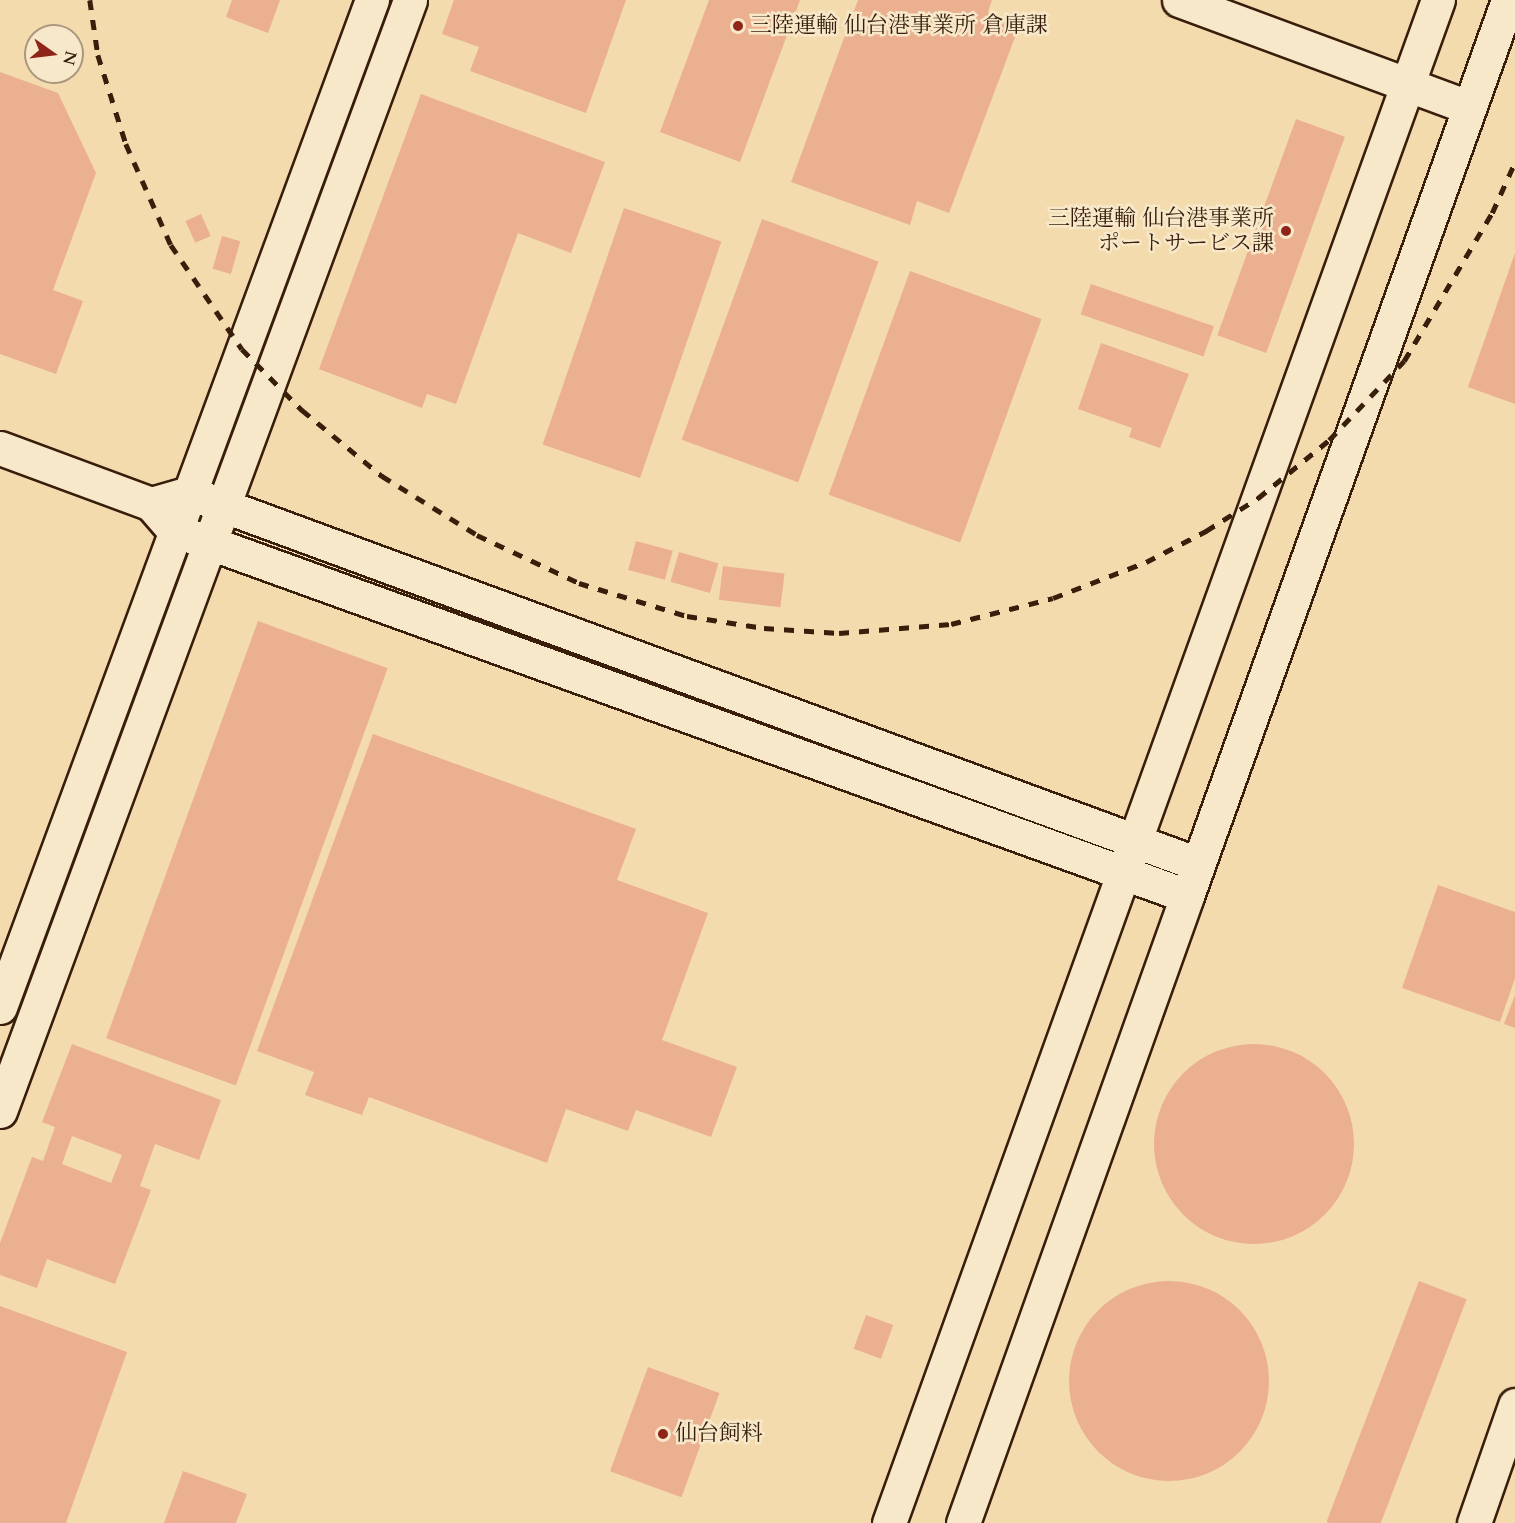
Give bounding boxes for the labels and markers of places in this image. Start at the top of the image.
place label: 三陸運輸 仙台港事業所 倉庫課 [750,13,1048,39]
marker: 三陸運輸 仙台港事業所 倉庫課 [731,19,745,33]
place label: 三陸運輸 仙台港事業所 ポートサービス課 [1048,205,1274,256]
marker: 三陸運輸 仙台港事業所 ポートサービス課 [1279,224,1293,238]
place label: 仙台飼料 [675,1421,763,1447]
marker: 仙台飼料 [656,1427,670,1441]

